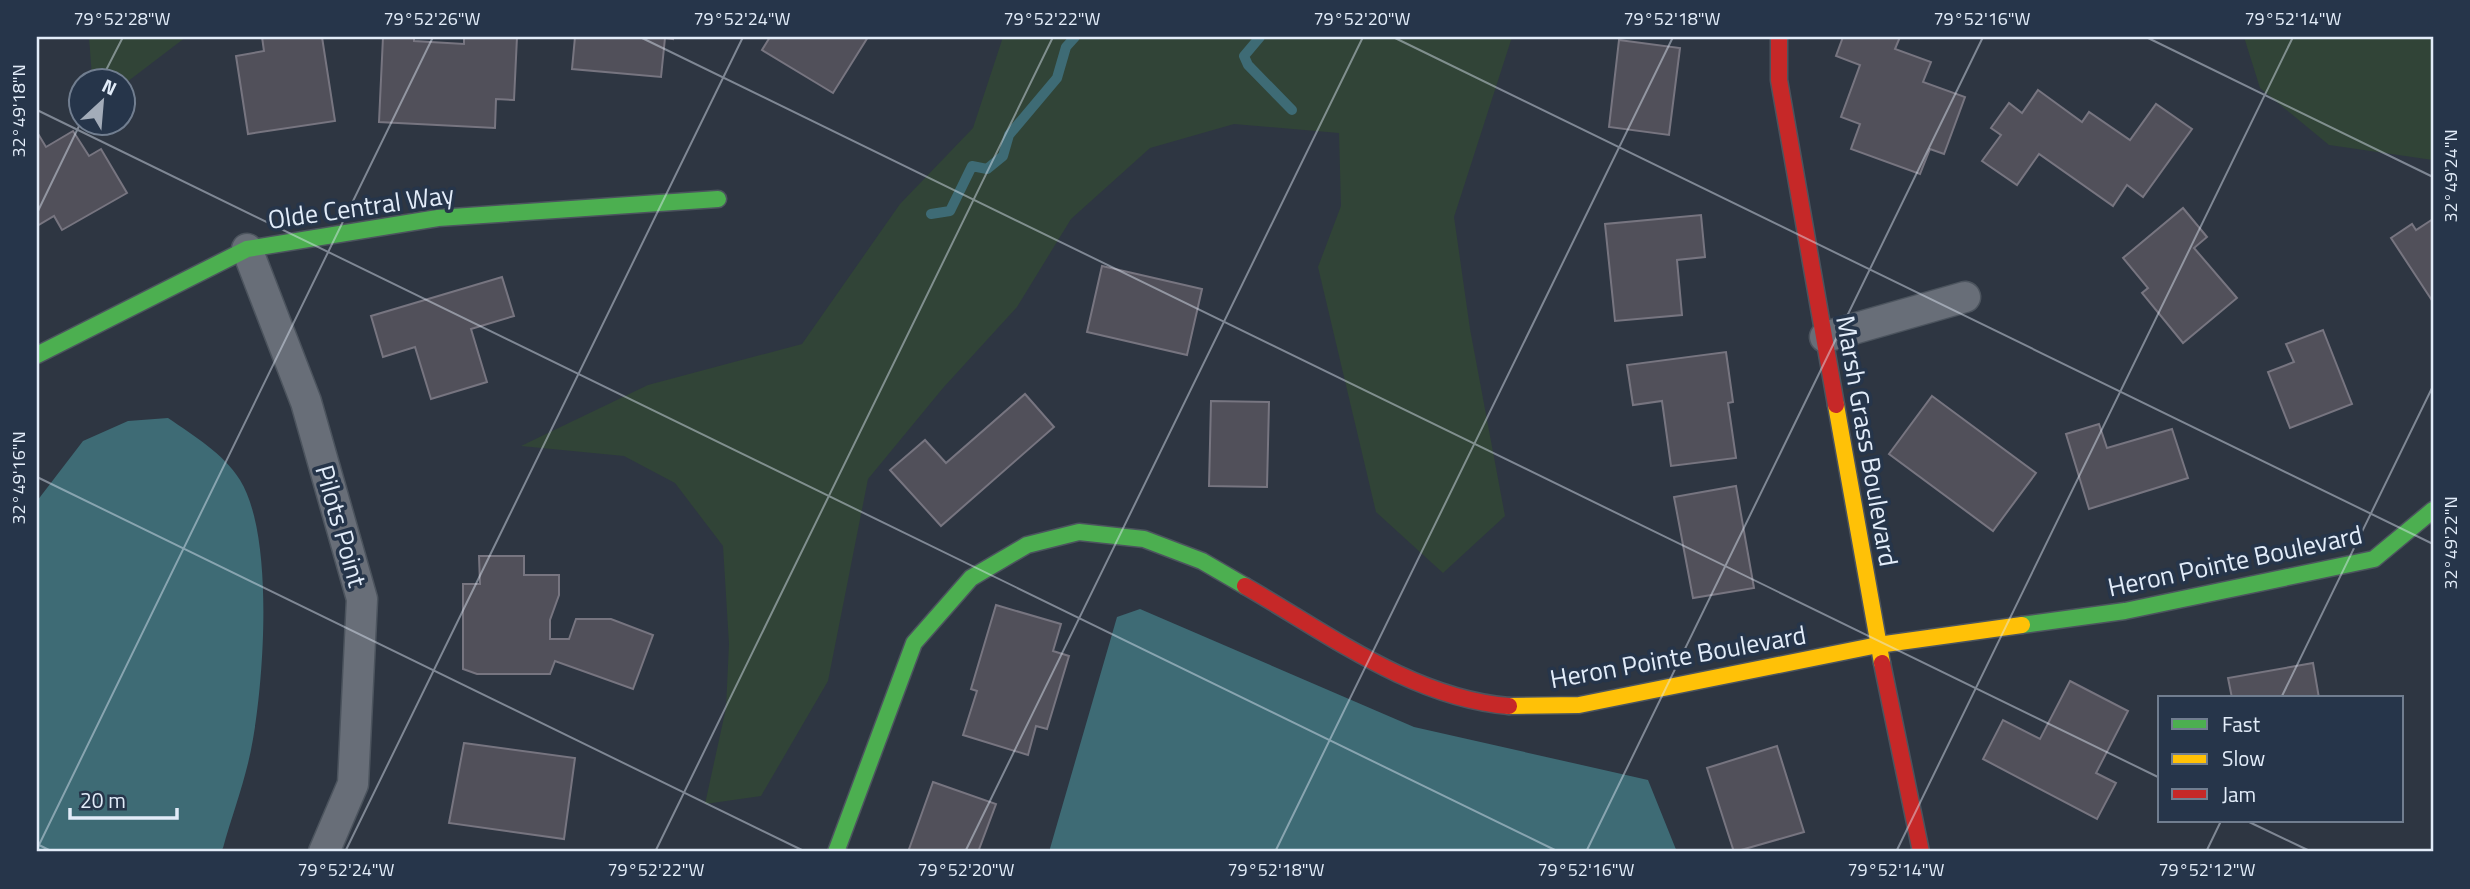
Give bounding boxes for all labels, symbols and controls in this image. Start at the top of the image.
text: 79°52'28"W [74,5,171,32]
text: 79°52'26"W [384,5,481,32]
text: 79°52'24"W [694,5,791,32]
text: 79°52'22"W [1004,5,1101,32]
text: 79°52'20"W [1314,5,1411,32]
text: 79°52'18"W [1624,5,1721,32]
text: 79°52'16"W [1934,5,2031,32]
text: 79°52'14"W [2245,5,2342,32]
text: 32°49'18"N [5,64,32,158]
north arrow [66,66,136,136]
text: N [97,70,122,102]
text: 32°49'24"N [2437,129,2464,223]
street label: Olde Central Way [265,174,457,239]
street label: Marsh Grass Boulevard [1826,313,1909,569]
text: 32°49'16"N [5,431,32,525]
street label: Pilots Point [305,460,378,592]
text: 32°49'22"N [2437,496,2464,590]
street label: Heron Pointe Boulevard [2104,514,2366,607]
street label: Heron Pointe Boulevard [1547,615,1809,698]
legend [2158,696,2404,822]
text: Fast [2222,708,2261,740]
text: Slow [2222,742,2265,774]
scale bar [70,777,177,821]
text: Jam [2222,778,2256,810]
text: 20 m [80,784,126,816]
text: 79°52'24"W [298,856,395,883]
text: 79°52'22"W [608,856,705,883]
text: 79°52'20"W [918,856,1015,883]
text: 79°52'18"W [1228,856,1325,883]
text: 79°52'16"W [1538,856,1635,883]
text: 79°52'14"W [1848,856,1945,883]
text: 79°52'12"W [2159,856,2256,883]

